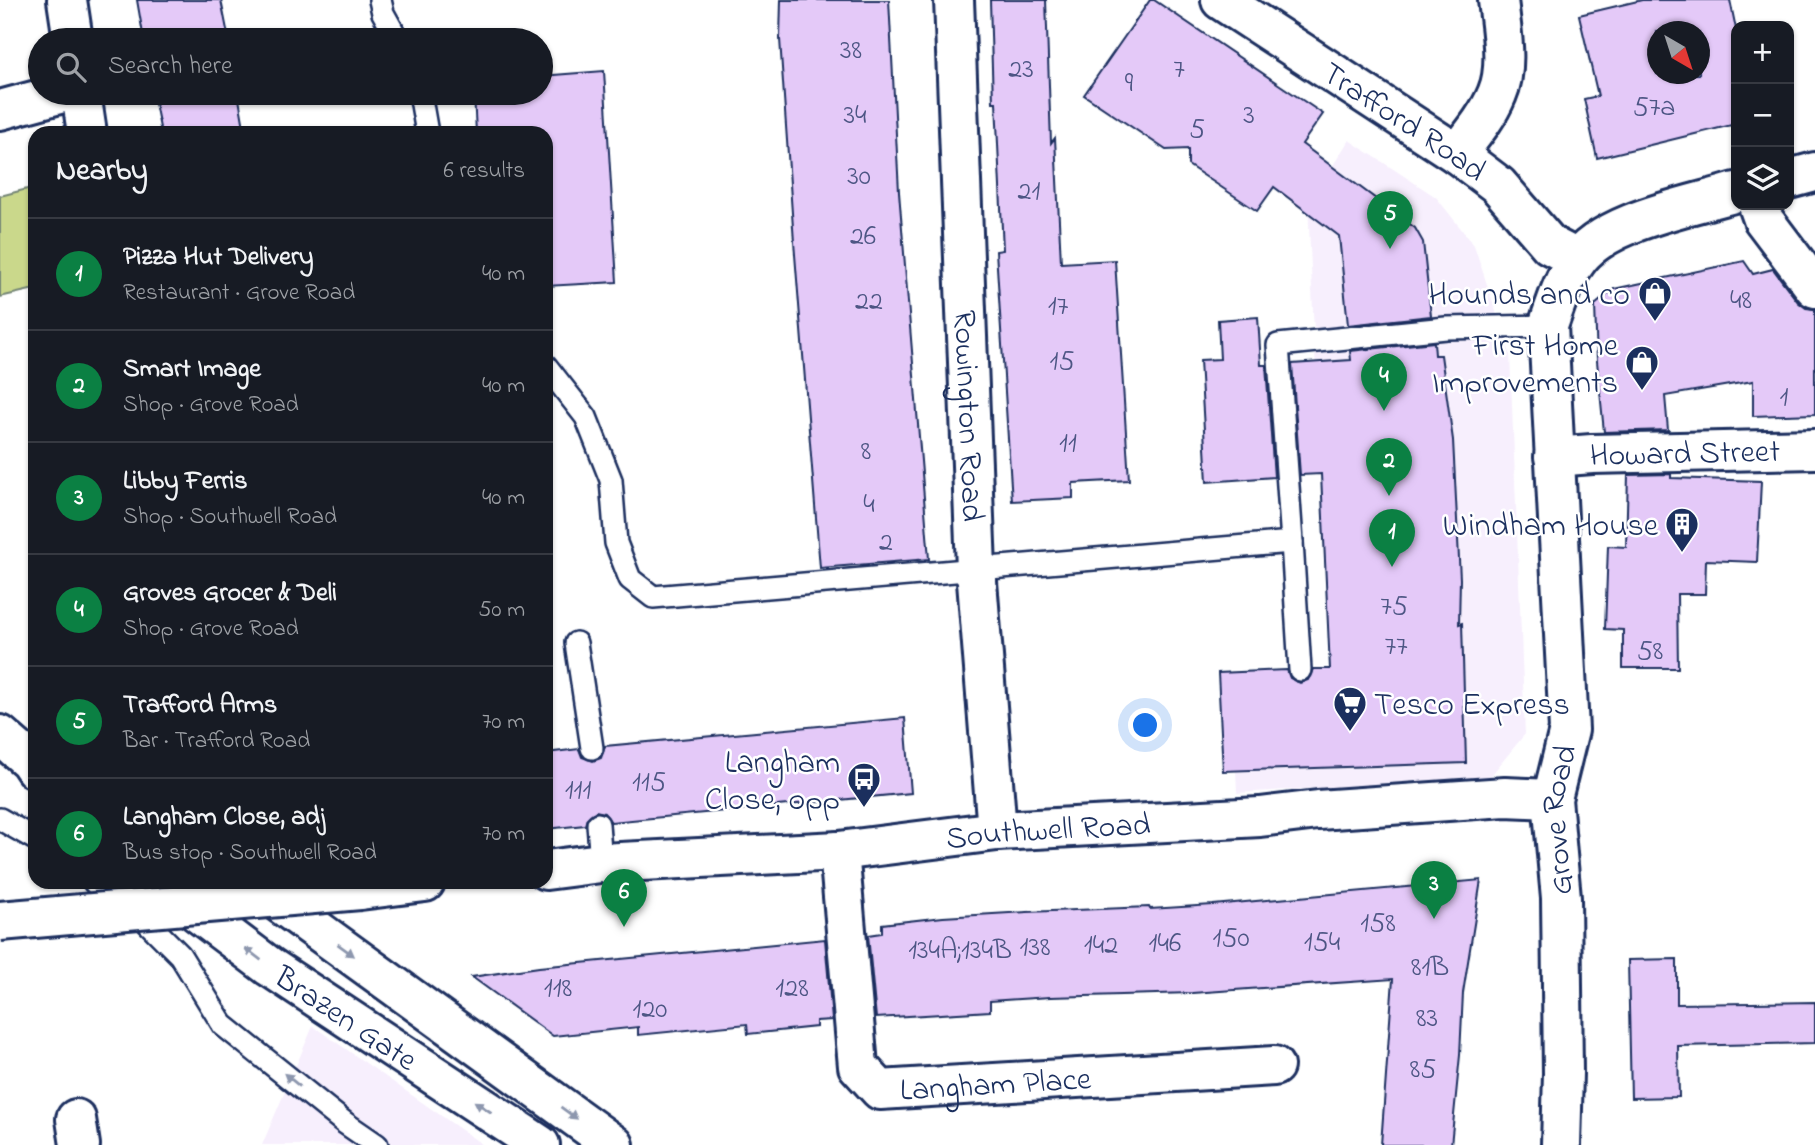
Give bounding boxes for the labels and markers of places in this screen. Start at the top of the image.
pin: 5 [1367,191,1413,249]
place label: Hounds and co [1429,273,1630,320]
shop icon: Hounds and co [1636,274,1674,323]
place label: First Home Improvements [1432,324,1619,408]
shop icon: First Home Improvements [1623,343,1661,392]
pin: 4 [1361,353,1407,411]
pin: 2 [1366,438,1412,496]
place label: Windham House [1443,504,1659,551]
building icon: Windham House [1663,505,1701,554]
pin: 1 [1369,509,1415,567]
place label: Tesco Express [1374,683,1570,730]
supermarket icon: Tesco Express [1331,684,1369,733]
place label: Langham Close, opp [705,741,840,825]
bus stop icon: Langham Close, opp [845,760,883,809]
pin: 3 [1411,861,1457,919]
pin: 6 [601,869,647,927]

